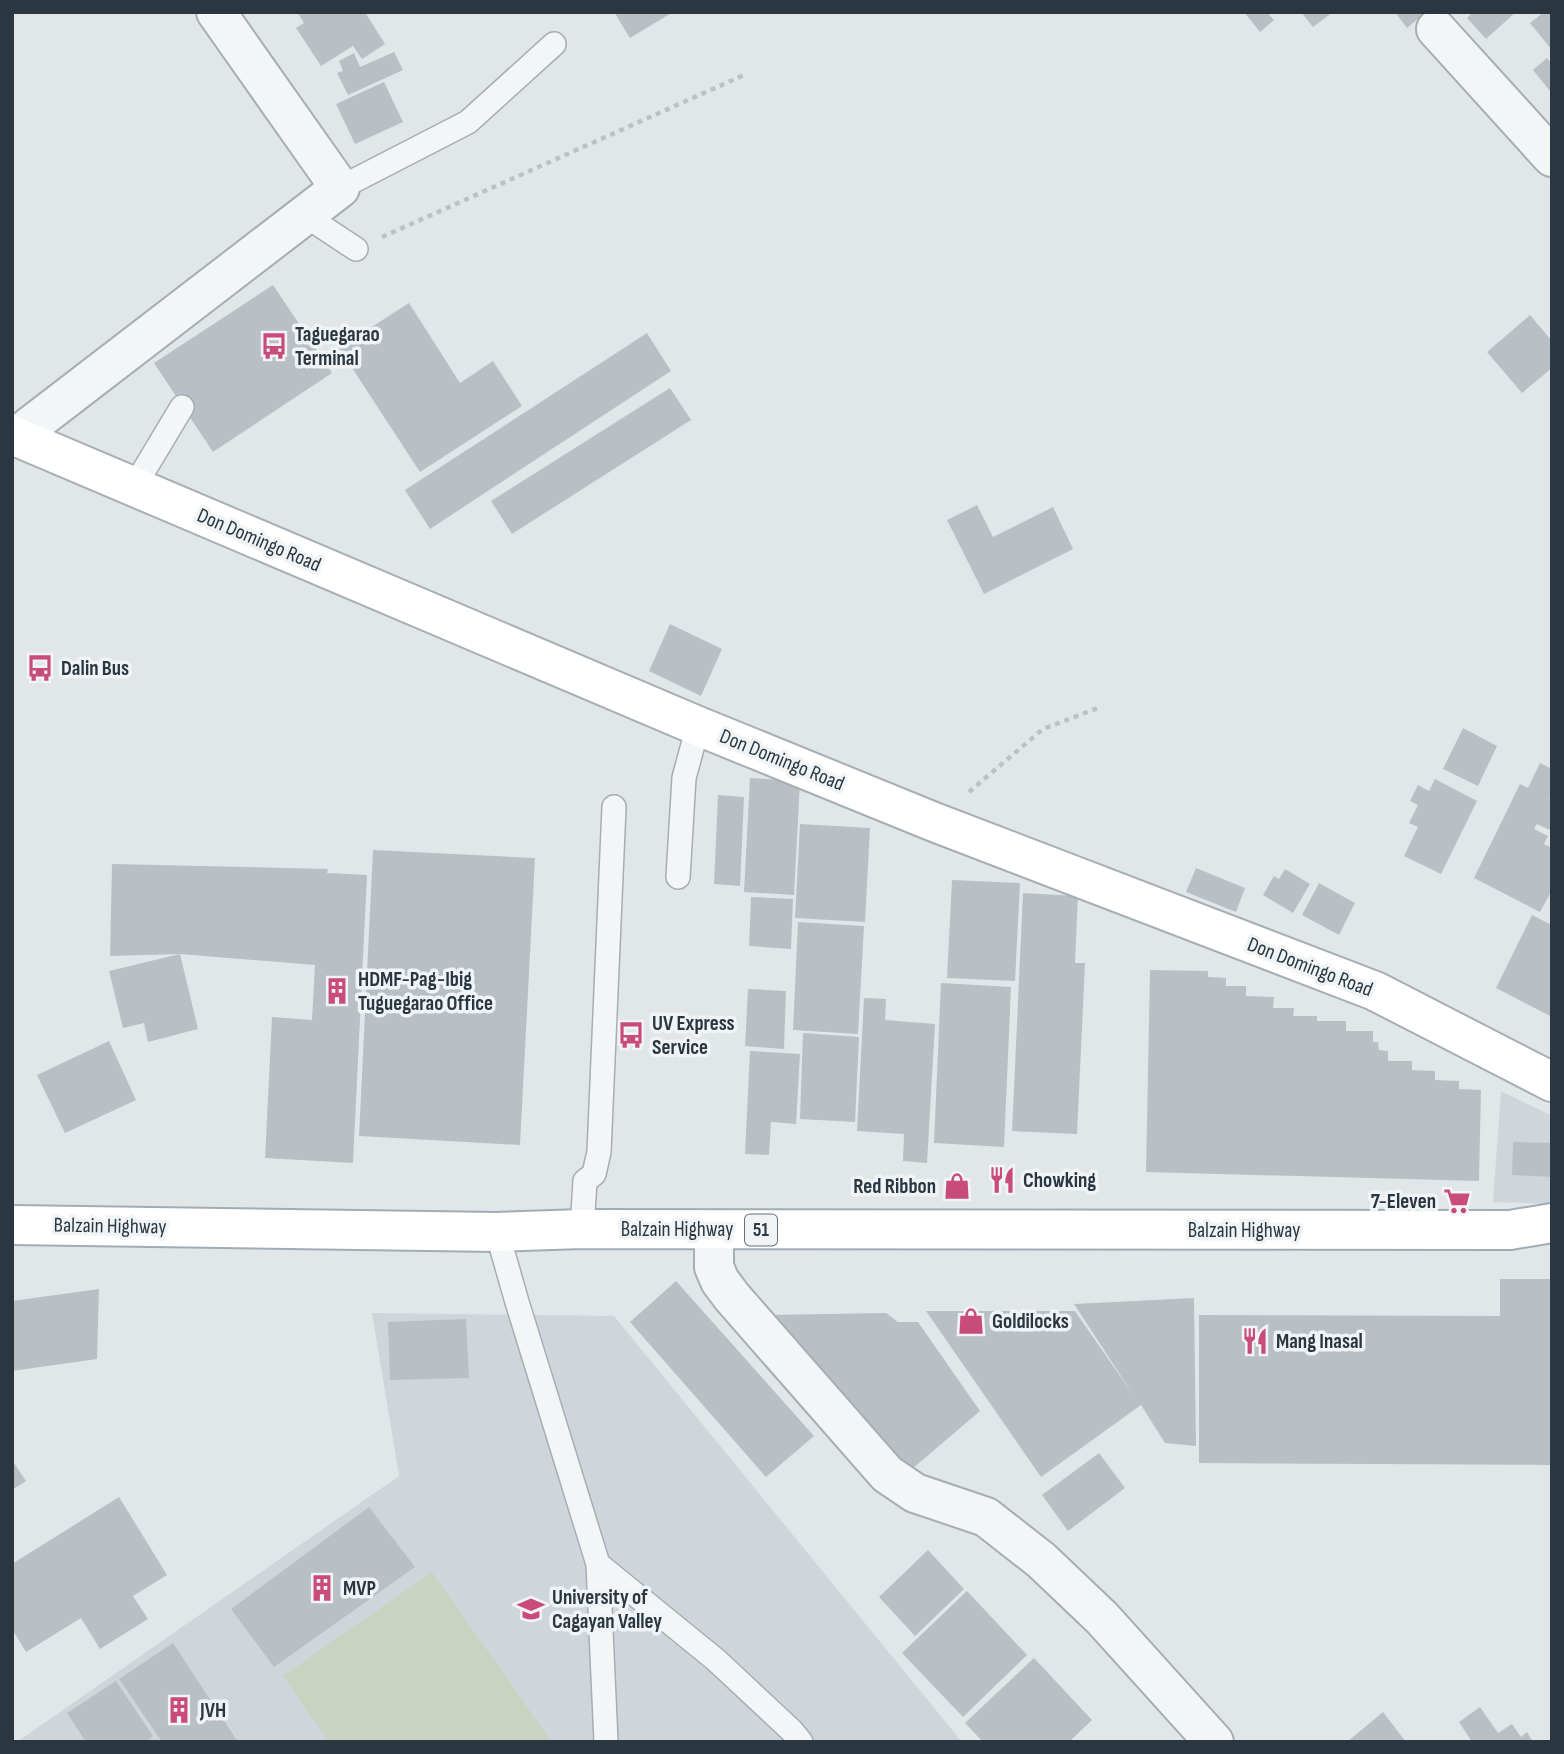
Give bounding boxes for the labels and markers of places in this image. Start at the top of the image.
place label: Taguegarao Terminal [295,322,380,371]
bus stop icon: Taguegarao Terminal [259,331,289,361]
bus stop icon: Dalin Bus [25,653,55,683]
place label: Dalin Bus [61,656,129,681]
place label: HDMF-Pag-Ibig Tuguegarao Office [358,967,493,1016]
building icon: HDMF-Pag-Ibig Tuguegarao Office [322,976,352,1006]
place label: UV Express Service [652,1011,735,1060]
bus stop icon: UV Express Service [616,1020,646,1050]
restaurant icon: Chowking [987,1165,1017,1195]
place label: Chowking [1023,1168,1096,1193]
shop icon: Red Ribbon [942,1171,972,1201]
place label: Red Ribbon [853,1174,936,1199]
supermarket icon: 7-Eleven [1442,1186,1472,1216]
place label: 7-Eleven [1371,1189,1436,1214]
shop icon: Goldilocks [956,1306,986,1336]
place label: Goldilocks [992,1309,1069,1334]
restaurant icon: Mang Inasal [1240,1326,1270,1356]
place label: Mang Inasal [1276,1329,1363,1354]
building icon: MVP [307,1573,337,1603]
place label: MVP [343,1576,376,1601]
place label: University of Cagayan Valley [552,1585,662,1634]
school or university icon: University of Cagayan Valley [516,1594,546,1624]
building icon: JVH [164,1695,194,1725]
place label: JVH [199,1698,226,1723]

